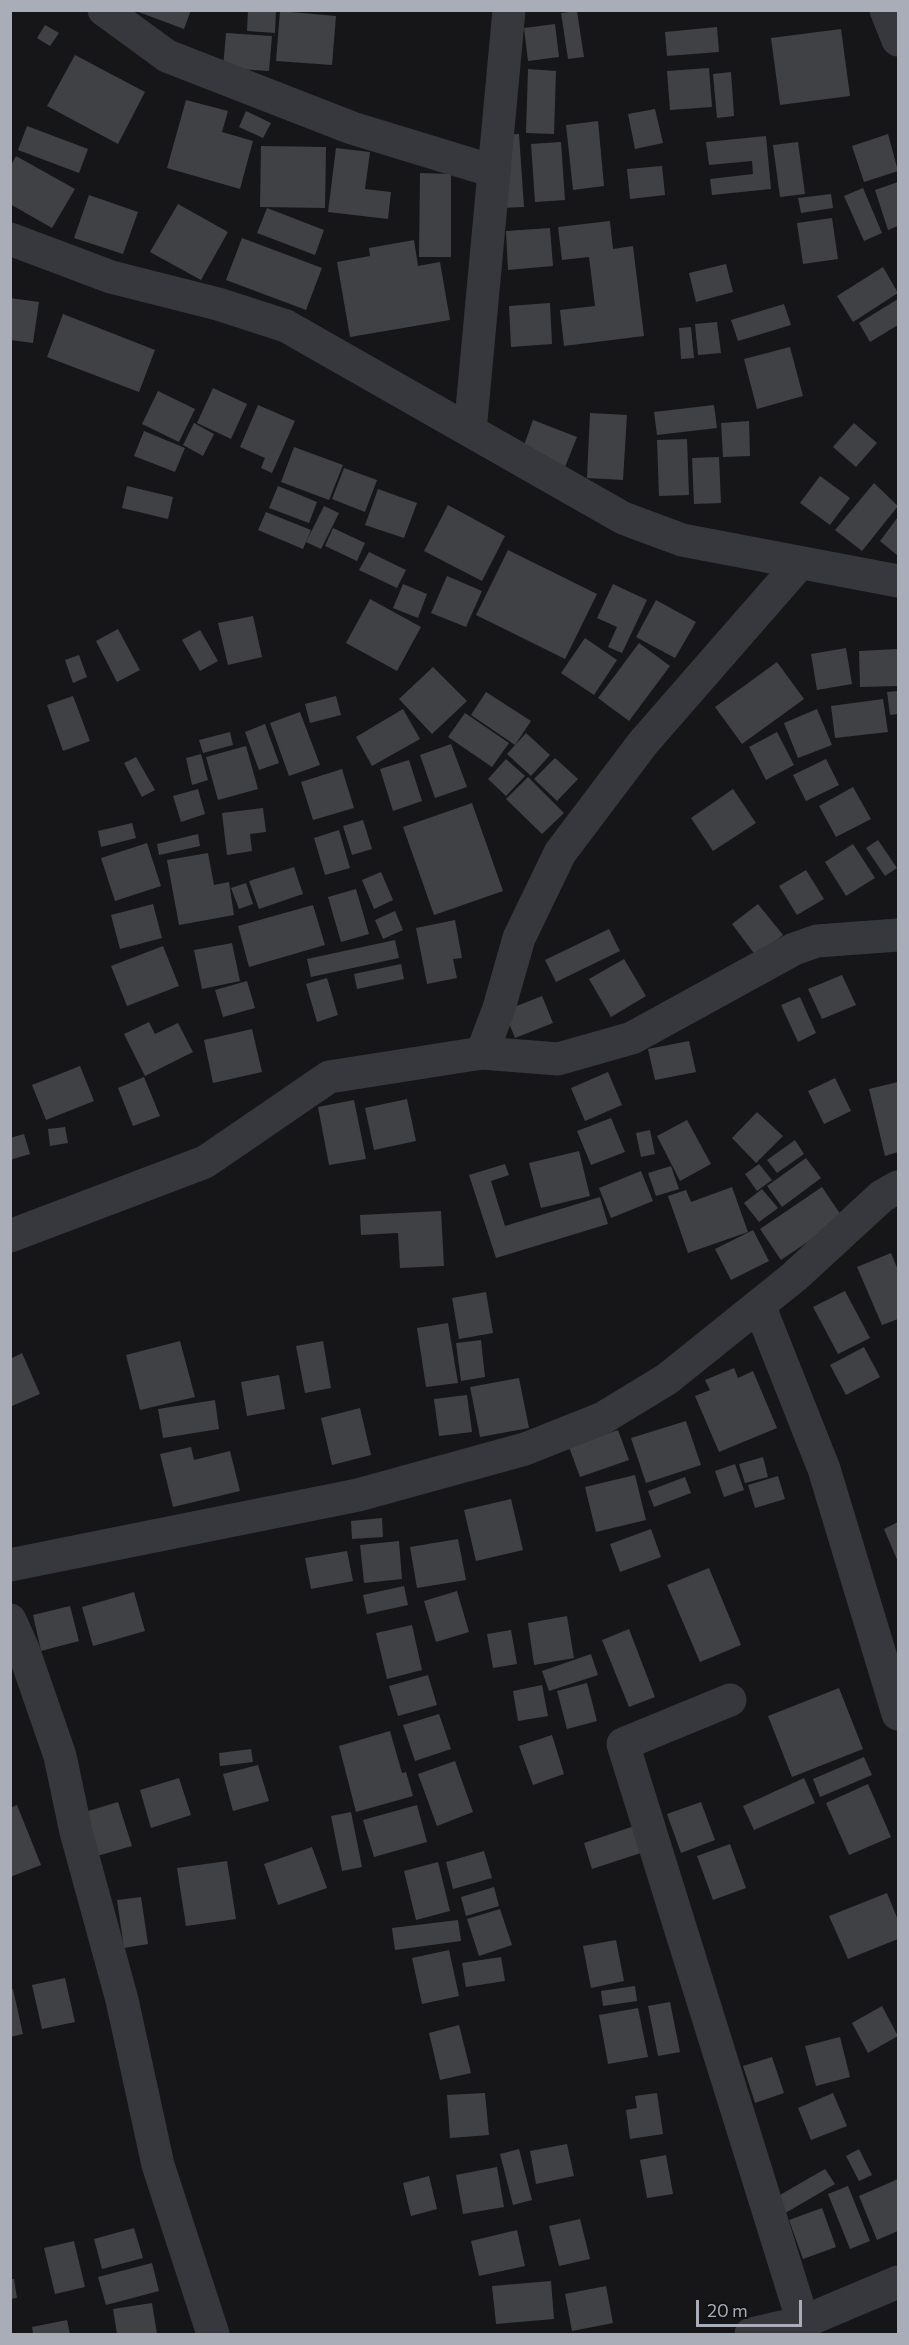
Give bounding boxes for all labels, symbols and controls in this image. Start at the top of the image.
scale bar [699,2288,806,2326]
text: 20 m [707,2299,748,2321]

